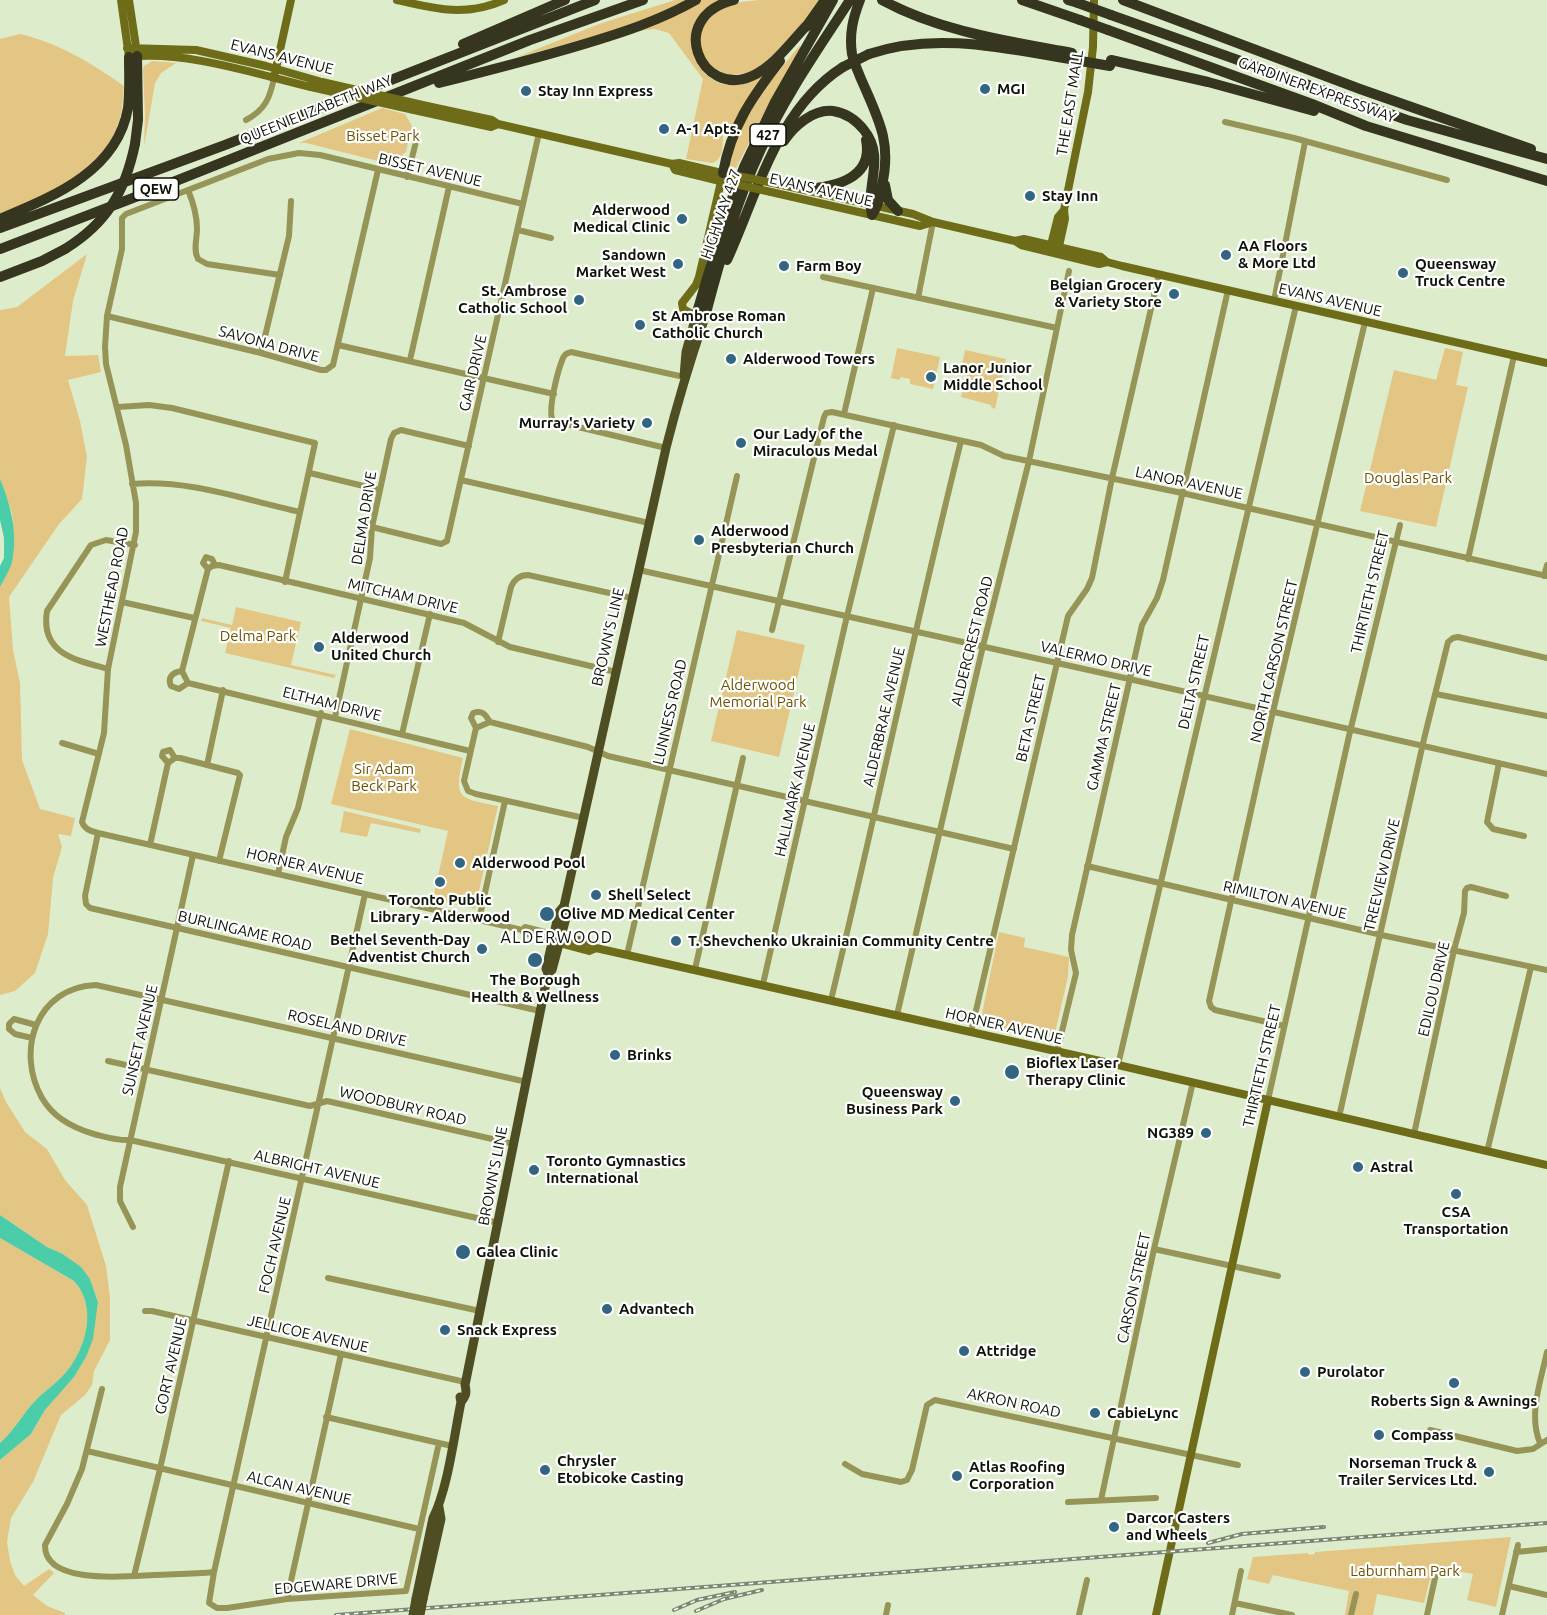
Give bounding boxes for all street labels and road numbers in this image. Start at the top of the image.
street label: EVANS AVENUE [229,36,335,78]
street label: THE EAST MALL [1053,49,1087,157]
street label: GARDINER EXPRESSWAY [1236,53,1398,127]
street label: QUEEN ELIZABETH WAY [237,71,395,149]
road number: 427 [750,124,786,146]
street label: BISSET AVENUE [377,149,483,191]
street label: HIGHWAY 427 [697,166,745,262]
street label: EVANS AVENUE [768,169,874,211]
road number: QEW [134,178,178,200]
street label: EVANS AVENUE [1277,279,1383,321]
street label: SAVONA DRIVE [217,322,321,366]
street label: GAIR DRIVE [455,333,491,413]
street label: LANOR AVENUE [1134,463,1244,503]
street label: DELMA DRIVE [348,470,380,566]
street label: WESTHEAD ROAD [91,525,133,649]
street label: THIRTIETH STREET [1347,529,1393,655]
street label: ALDERCREST ROAD [947,574,997,708]
street label: MITCHAM DRIVE [346,575,460,617]
street label: NORTH CARSON STREET [1246,578,1302,744]
street label: BROWN'S LINE [588,586,628,688]
street label: DELTA STREET [1174,633,1214,731]
street label: VALERMO DRIVE [1039,637,1153,681]
street label: ALDERBRAE AVENUE [859,645,909,789]
street label: LUNNESS ROAD [649,657,691,767]
street label: BETA STREET [1012,672,1050,764]
street label: GAMMA STREET [1083,682,1125,792]
street label: ELTHAM DRIVE [281,683,383,725]
street label: HALLMARK AVENUE [771,721,819,859]
street label: TREEVIEW DRIVE [1360,817,1404,933]
street label: HORNER AVENUE [245,844,365,888]
street label: RIMILTON AVENUE [1221,877,1349,923]
street label: BURLINGAME ROAD [176,907,314,955]
street label: EDILOU DRIVE [1414,940,1454,1038]
street label: SUNSET AVENUE [119,983,161,1097]
street label: THIRTIETH STREET [1239,1003,1285,1129]
street label: HORNER AVENUE [944,1004,1064,1048]
street label: ROSELAND DRIVE [286,1006,408,1050]
street label: WOODBURY ROAD [338,1083,468,1129]
street label: BROWN'S LINE [475,1125,511,1227]
street label: ALBRIGHT AVENUE [252,1146,382,1192]
street label: FOCH AVENUE [255,1195,295,1295]
street label: CARSON STREET [1113,1231,1155,1345]
street label: JELLICOE AVENUE [246,1311,370,1357]
street label: GORT AVENUE [151,1316,191,1416]
street label: AKRON ROAD [966,1384,1062,1422]
street label: ALCAN AVENUE [245,1467,353,1509]
street label: EDGEWARE DRIVE [274,1570,398,1598]

